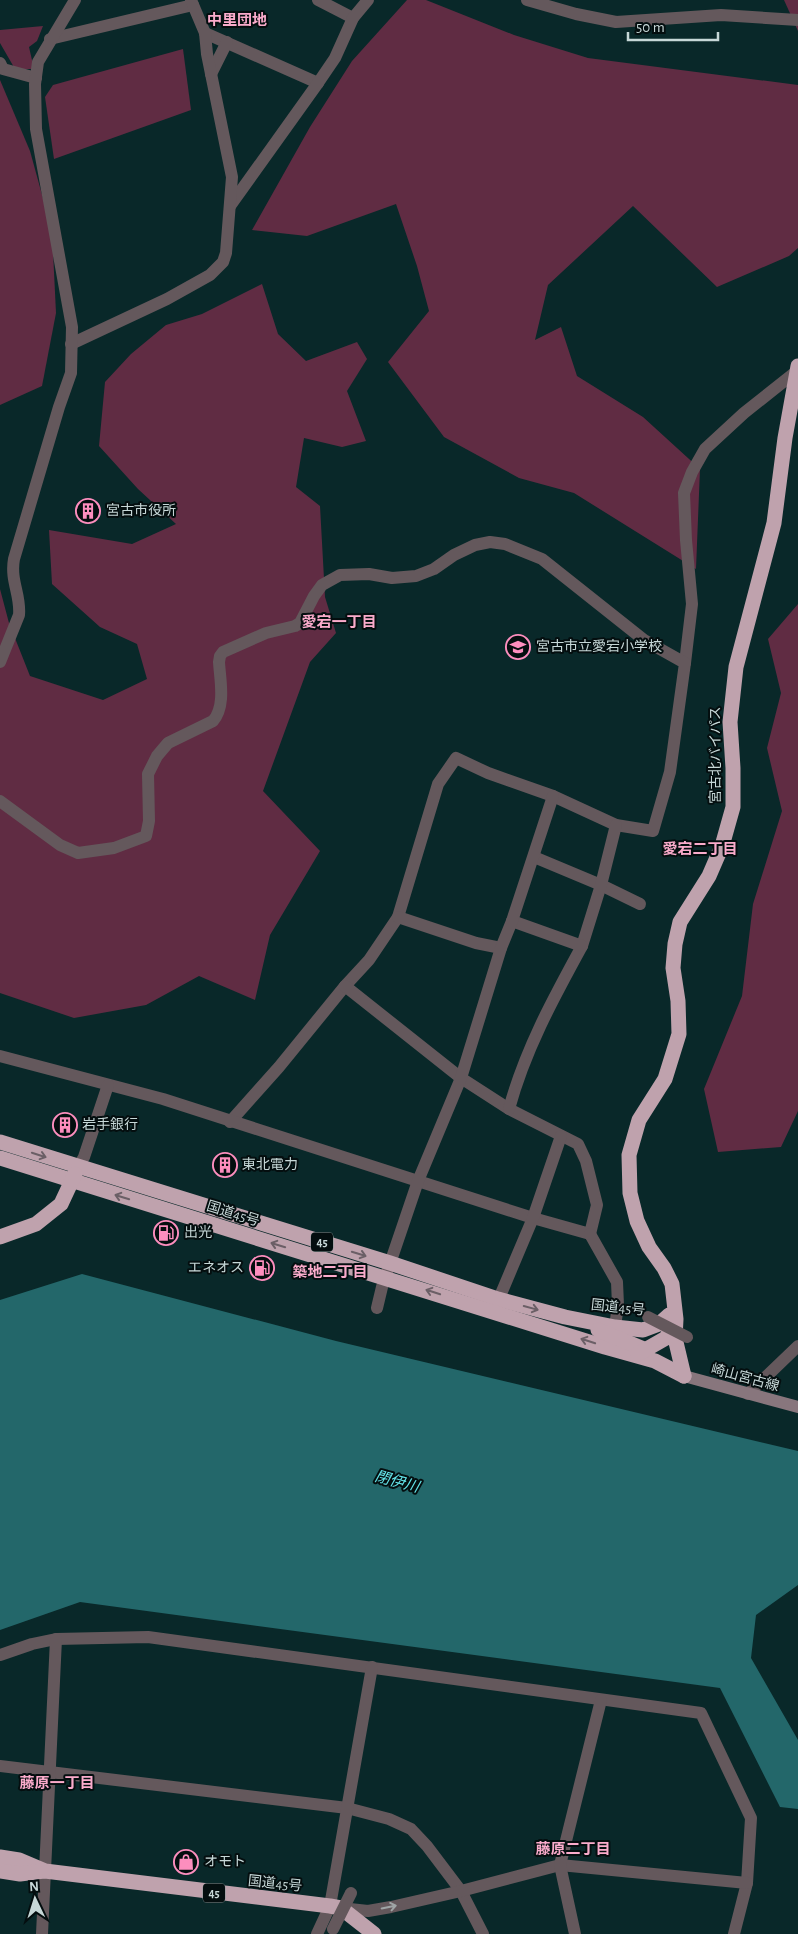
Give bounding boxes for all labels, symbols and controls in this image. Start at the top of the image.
scale bar [628,10,718,42]
district label: 中里団地 [207,12,267,28]
text: 50 m [636,20,665,35]
building icon: 宮古市役所 [75,498,101,524]
place label: 宮古市役所 [106,503,176,518]
district label: 愛宕一丁目 [301,614,377,630]
school or university icon: 宮古市立愛宕小学校 [505,634,531,660]
place label: 宮古市立愛宕小学校 [536,639,662,654]
street label: 宮古北バイパス [707,706,723,804]
district label: 愛宕二丁目 [662,841,738,857]
building icon: 岩手銀行 [52,1112,78,1138]
place label: 岩手銀行 [82,1117,138,1132]
one-way arrow [31,1150,47,1160]
building icon: 東北電力 [212,1152,238,1178]
place label: 東北電力 [242,1156,298,1172]
one-way arrow [115,1192,131,1202]
street label: 国道45号 [205,1198,261,1229]
fuel station icon: 出光 [153,1220,179,1246]
place label: 出光 [184,1225,212,1240]
road number: 45 [311,1232,333,1252]
one-way arrow [270,1239,286,1249]
one-way arrow [351,1249,367,1259]
fuel station icon: エネオス [249,1255,275,1281]
place label: エネオス [188,1261,244,1275]
district label: 築地二丁目 [292,1264,368,1280]
one-way arrow [425,1287,441,1297]
street label: 国道45号 [590,1297,646,1318]
one-way arrow [522,1304,538,1313]
one-way arrow [580,1336,596,1346]
street label: 崎山宮古線 [709,1361,781,1394]
water label: 閉伊川 [373,1468,423,1496]
district label: 藤原一丁目 [19,1775,95,1791]
district label: 藤原二丁目 [535,1841,611,1857]
shop icon: オモト [173,1849,199,1875]
place label: オモト [204,1855,246,1869]
street label: 国道45号 [247,1873,303,1894]
north arrow [10,1874,60,1924]
text: N [29,1880,40,1894]
road number: 45 [203,1884,225,1902]
one-way arrow [381,1902,397,1911]

